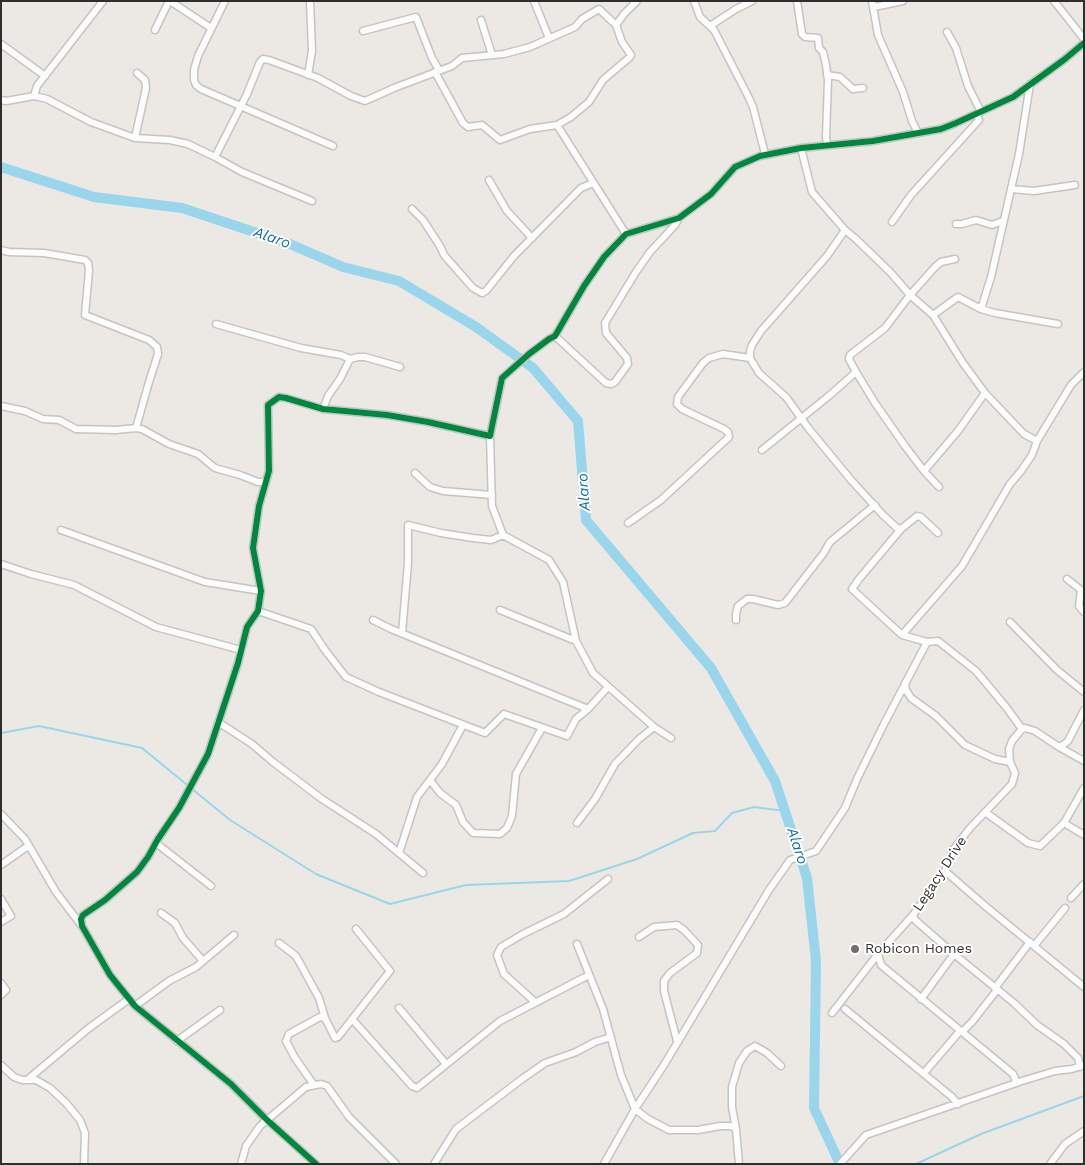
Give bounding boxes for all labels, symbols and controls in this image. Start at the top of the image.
water label: Alaro [251,223,293,253]
water label: Alaro [574,473,594,511]
water label: Alaro [783,825,811,867]
street label: Legacy Drive [910,833,970,915]
place label: Robicon Homes [865,941,972,957]
marker: Robicon Homes [849,943,861,955]

